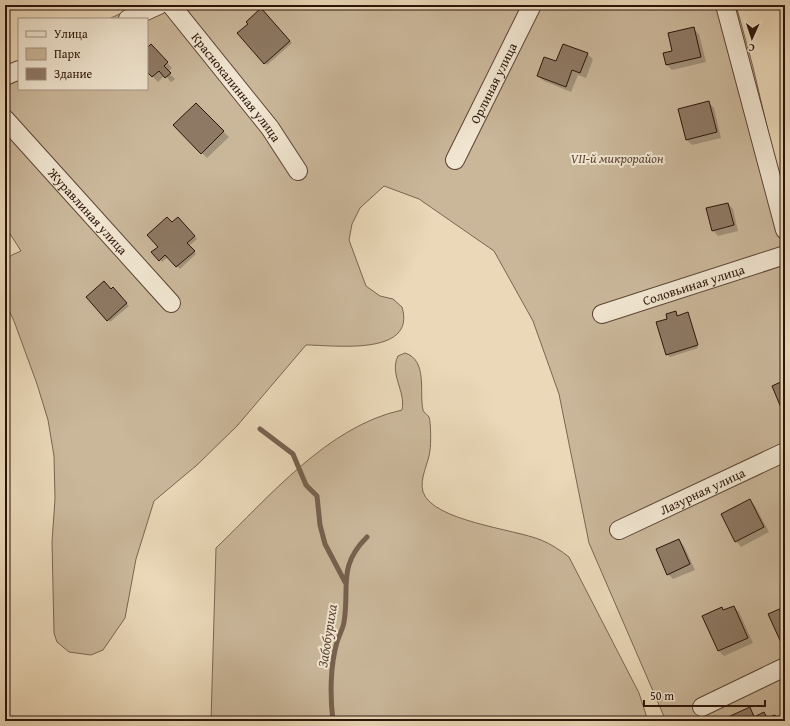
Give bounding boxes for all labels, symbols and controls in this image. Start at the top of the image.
legend [18,18,148,90]
north arrow [732,18,772,58]
text: Улица [54,25,88,42]
street label: Краснокалинная улица [187,28,286,146]
street label: Орлиная улица [465,39,522,127]
text: С [748,40,755,56]
text: Парк [54,45,81,62]
text: Здание [54,65,93,82]
park label: VII-й микрорайон [570,149,664,168]
street label: Журавлиная улица [43,163,133,259]
street label: Соловьиная улица [640,259,748,310]
street label: Лазурная улица [657,462,749,519]
water label: Забобуриха [312,602,342,669]
scale bar [644,682,765,708]
text: 50 m [650,687,674,704]

